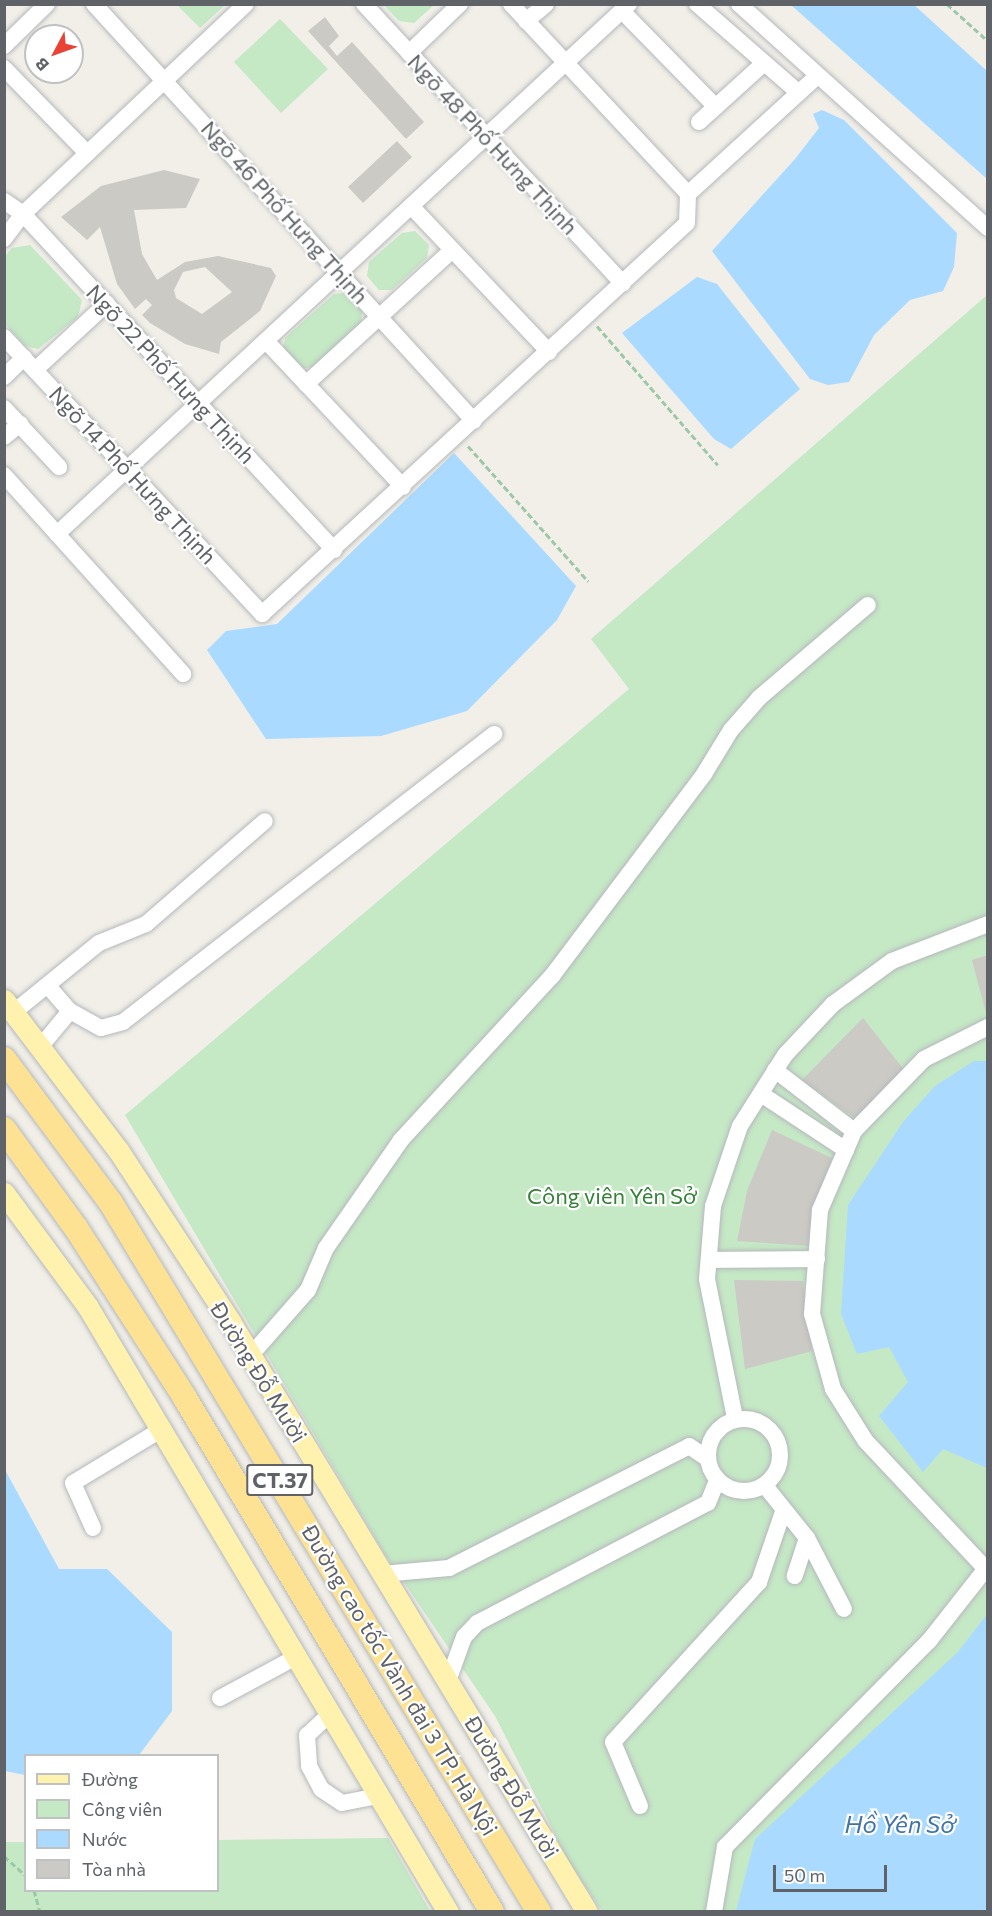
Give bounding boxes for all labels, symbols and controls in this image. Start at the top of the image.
north arrow [24,24,84,84]
street label: Ngõ 48 Phố Hưng Thịnh [403,48,583,240]
text: B [31,55,52,75]
street label: Ngõ 46 Phố Hưng Thịnh [196,115,374,309]
street label: Ngõ 22 Phố Hưng Thịnh [81,279,261,469]
street label: Ngõ 14 Phố Hưng Thịnh [44,381,222,569]
park label: Công viên Yên Sở [527,1183,697,1209]
street label: Đường Đỗ Mười [205,1297,313,1447]
road number: CT.37 [246,1462,314,1498]
street label: Đường cao tốc Vành đai 3 TP. Hà Nội [297,1520,503,1840]
street label: Đường Đỗ Mười [459,1711,565,1863]
legend [24,1754,219,1892]
text: Đường [82,1768,138,1790]
text: Công viên [82,1798,162,1820]
water label: Hồ Yên Sở [845,1810,955,1838]
text: Nước [82,1828,127,1850]
scale bar [776,1853,890,1891]
text: Tòa nhà [82,1858,146,1880]
text: 50 m [784,1864,825,1886]

